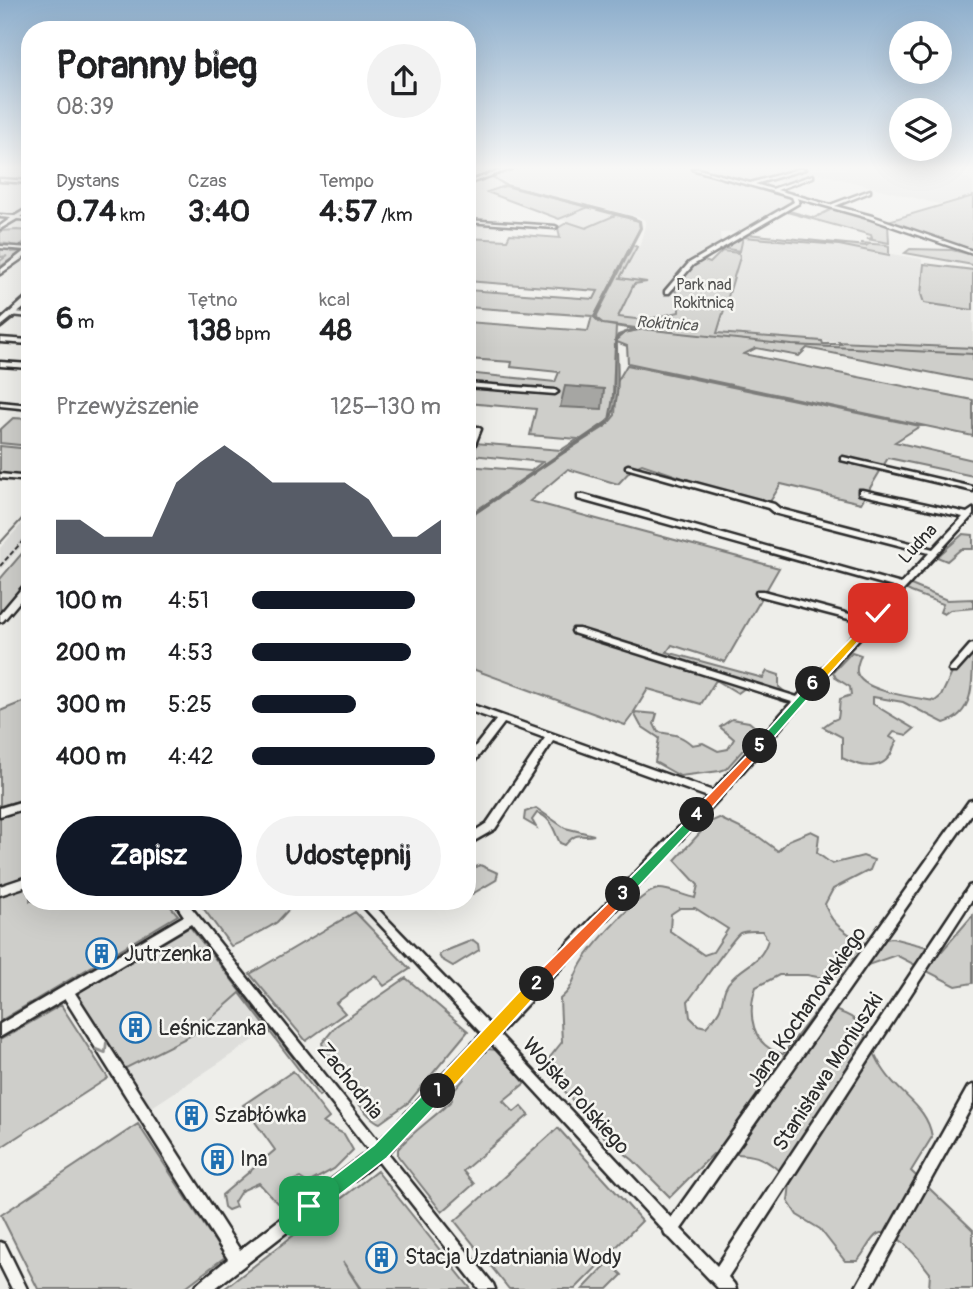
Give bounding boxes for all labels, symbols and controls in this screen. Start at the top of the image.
map controls [889,21,952,161]
button: locate [889,21,952,84]
text: Poranny bieg [56,42,257,90]
button: share [367,44,441,118]
text: 08:39 [56,92,114,121]
button: layers [889,98,952,161]
text: Dystans [56,169,119,193]
text: Czas [188,169,227,193]
text: Tempo [319,169,374,193]
text: 0.74 [56,193,116,230]
text: 3:40 [188,193,250,230]
text: 4:57 [319,193,377,230]
text: km [116,203,145,227]
text: /km [377,203,413,227]
park label: Park nad Rokitnicą [673,275,735,313]
text: Tętno [188,288,237,312]
text: kcal [319,288,350,312]
text: 6 [56,300,73,337]
text: m [73,310,94,334]
text: 138 [188,312,231,349]
text: 48 [319,312,352,349]
water label: Rokitnica [636,312,700,336]
text: bpm [231,322,271,346]
text: Przewyższenie [56,392,199,421]
text: 125–130 m [330,392,441,421]
street label: Ludna [894,519,942,569]
pin [848,583,908,643]
text: 100 m [56,586,122,615]
text: 4:51 [168,586,209,615]
icon: check [859,594,897,632]
text: 200 m [56,638,126,667]
text: 4:53 [168,638,213,667]
pin: 6 [796,666,830,702]
text: 6 [807,671,818,695]
text: 300 m [56,690,126,719]
text: 5:25 [168,690,212,719]
pin: 5 [742,728,778,764]
text: 5 [754,733,765,757]
text: 400 m [56,742,126,771]
text: 4:42 [168,742,214,771]
pin: 4 [680,798,714,832]
text: 4 [691,802,702,826]
button: Zapisz [56,816,242,896]
button: Udostępnij [256,816,441,896]
pin: 3 [606,876,640,912]
text: 3 [617,881,628,905]
street label: Jana Kochanowskiego [741,921,873,1093]
building icon: Jutrzenka [84,937,118,971]
place label: Jutrzenka [124,941,212,968]
pin: 2 [520,967,554,1002]
text: 2 [531,971,542,995]
street label: Stanisława Moniuszki [767,987,889,1156]
building icon: Leśniczanka [118,1011,152,1045]
place label: Leśniczanka [158,1015,266,1042]
street label: Wojska Polskiego [516,1032,636,1160]
street label: Zachodnia [311,1037,389,1125]
one-way arrow [95,1041,108,1054]
pin: 1 [420,1074,456,1108]
text: 1 [434,1078,441,1102]
building icon: Szabłówka [174,1098,208,1132]
place label: Szabłówka [214,1102,307,1129]
building icon: Ina [200,1142,234,1176]
place label: Ina [240,1146,268,1173]
pin [279,1176,339,1236]
icon: arrive [290,1187,328,1225]
building icon: Stacja Uzdatniania Wody [365,1240,399,1274]
place label: Stacja Uzdatniania Wody [405,1244,621,1271]

